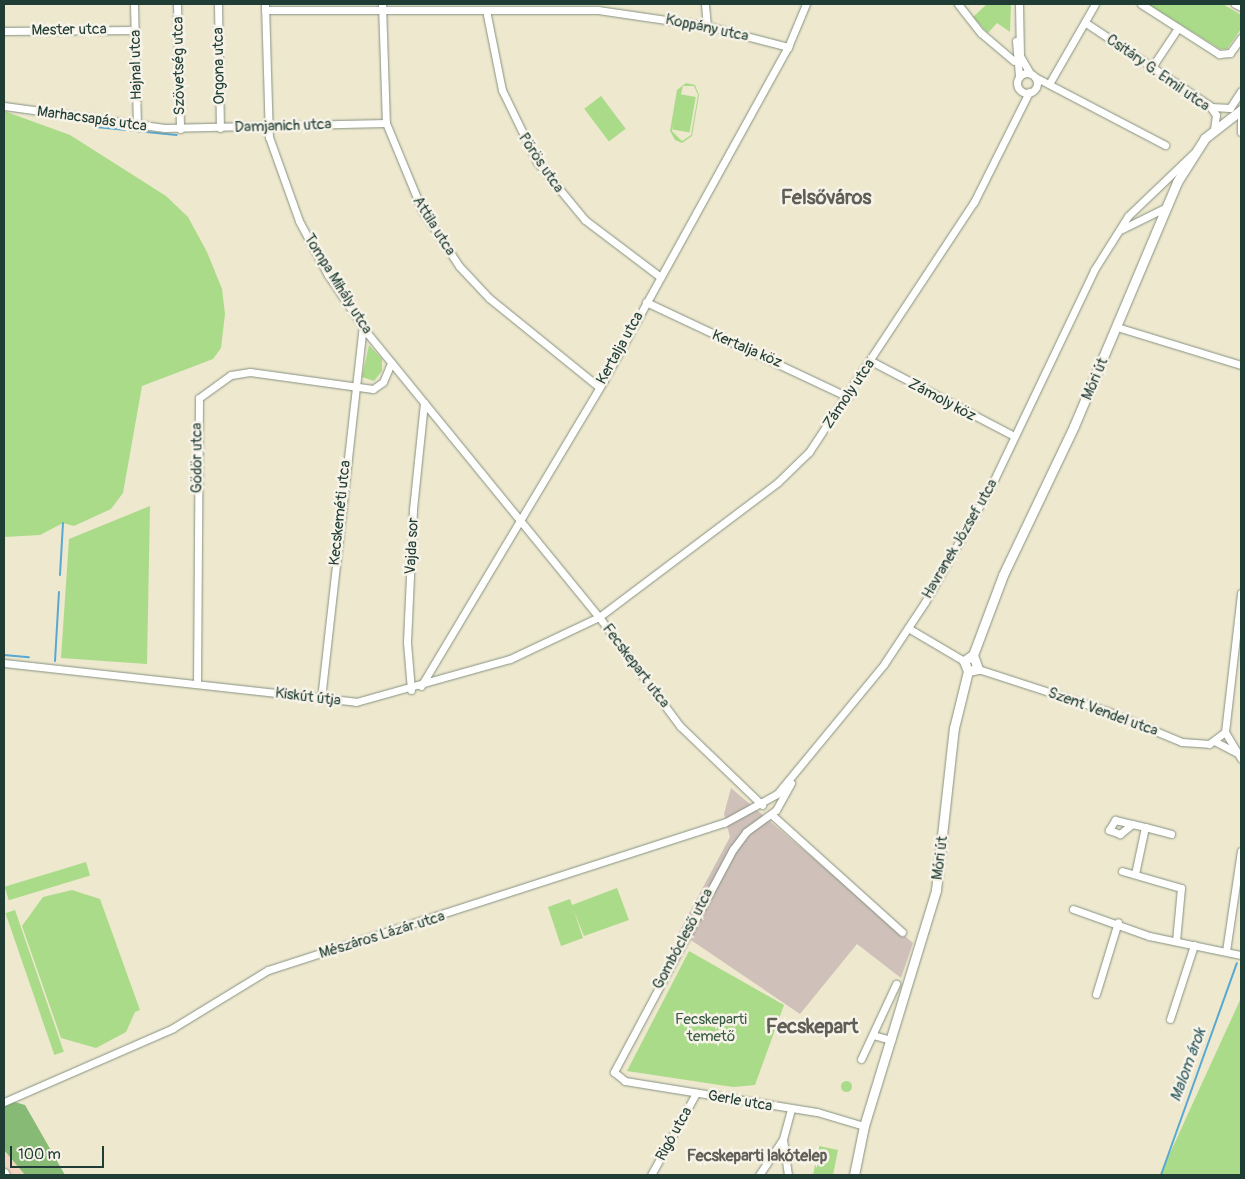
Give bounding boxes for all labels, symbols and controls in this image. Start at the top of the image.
street label: Koppány utca [664,10,750,46]
street label: Szövetség utca [169,17,189,115]
street label: Mester utca [31,20,107,40]
street label: Orgona utca [209,27,229,105]
street label: Hajnal utca [126,30,146,100]
street label: Csitáry G. Emil utca [1103,31,1213,115]
street label: Marhacsapás utca [36,102,148,136]
street label: Damjanich utca [234,115,332,137]
street label: Pörös utca [514,130,568,196]
district label: Felsőváros [781,185,871,209]
street label: Attila utca [409,193,459,259]
street label: Tompa Mihály utca [300,231,376,337]
street label: Kertalja utca [593,309,647,387]
street label: Kertalja köz [709,326,785,372]
street label: Móri út [1078,355,1112,403]
street label: Zámoly utca [819,356,879,432]
street label: Zámoly köz [905,375,979,425]
street label: Gödör utca [188,423,206,493]
street label: Kecskeméti utca [326,459,354,567]
street label: Havranek József utca [918,476,1002,602]
street label: Vajda sor [402,517,422,575]
street label: Fecskepart utca [598,620,674,712]
street label: Kiskút útja [274,684,342,710]
street label: Szent Vendel utca [1046,684,1160,740]
street label: Móri út [928,835,952,881]
street label: Gombócleső utca [649,886,717,992]
street label: Mészáros Lázár utca [317,907,447,963]
park label: Fecskeparti temető [675,1010,747,1045]
district label: Fecskepart [766,1014,858,1038]
water label: Malom árok [1166,1026,1210,1104]
street label: Gerle utca [706,1086,774,1116]
street label: Rigó utca [652,1104,696,1164]
scale bar [12,1136,106,1168]
text: 100 m [18,1145,61,1164]
district label: Fecskeparti lakótelep [687,1146,827,1166]

